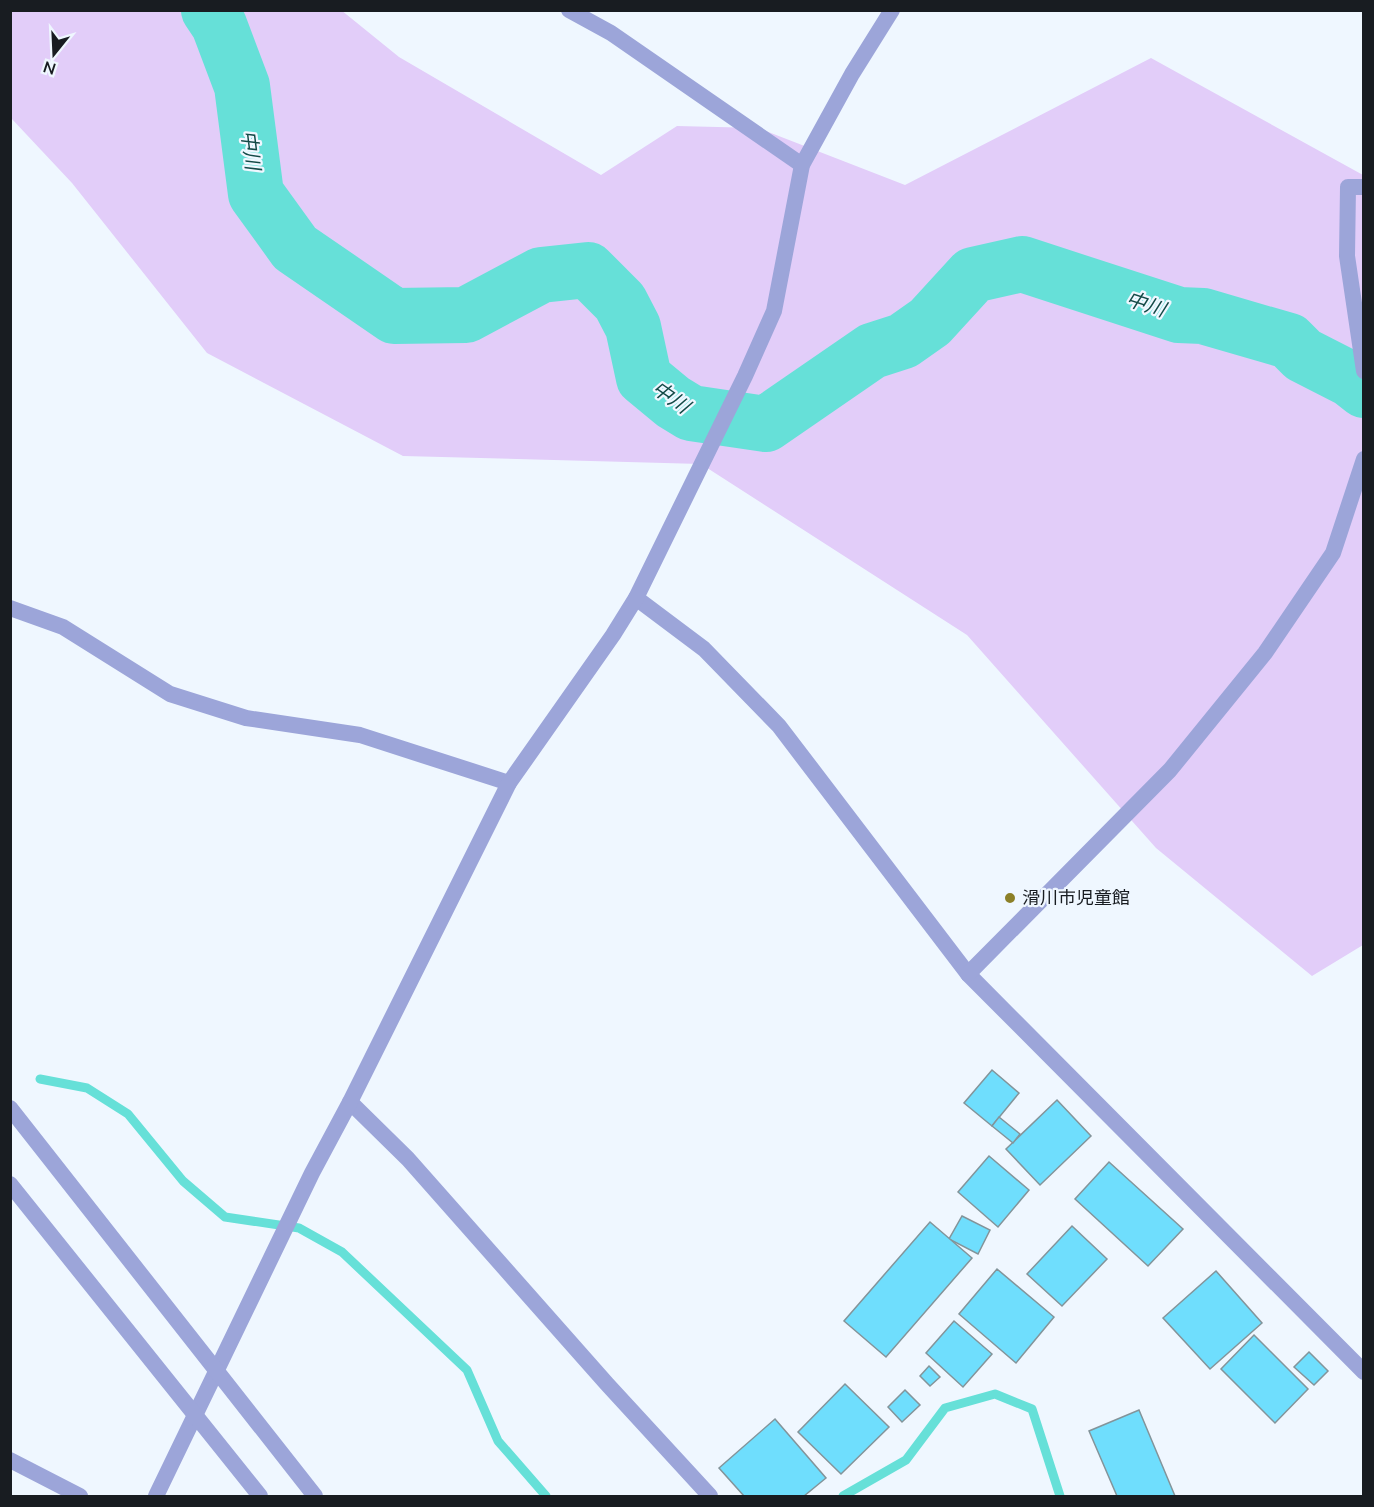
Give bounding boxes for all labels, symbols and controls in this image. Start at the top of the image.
north arrow [24,24,84,84]
text: N [41,57,58,80]
water label: 中川 [237,129,267,173]
water label: 中川 [1123,285,1171,322]
water label: 中川 [648,375,696,419]
place label: 滑川市児童館 [1022,886,1130,909]
marker: 滑川市児童館 [1003,891,1017,905]

